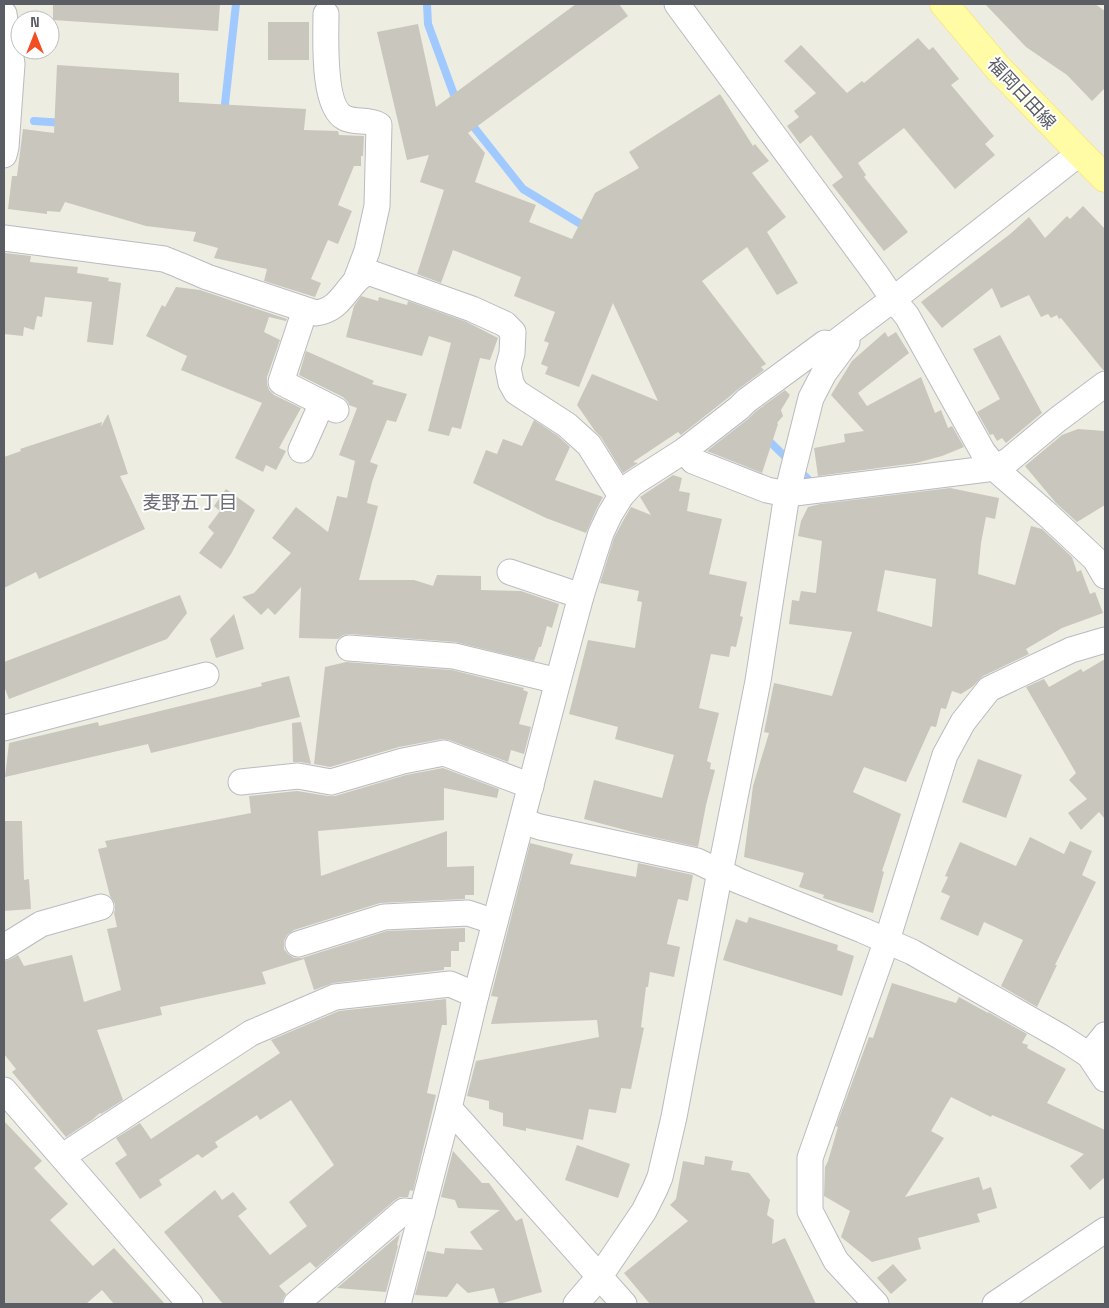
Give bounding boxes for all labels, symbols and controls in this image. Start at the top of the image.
north arrow [10,10,60,60]
text: N [30,13,40,31]
street label: 福岡日田線 [983,52,1061,134]
district label: 麦野五丁目 [142,490,238,515]

